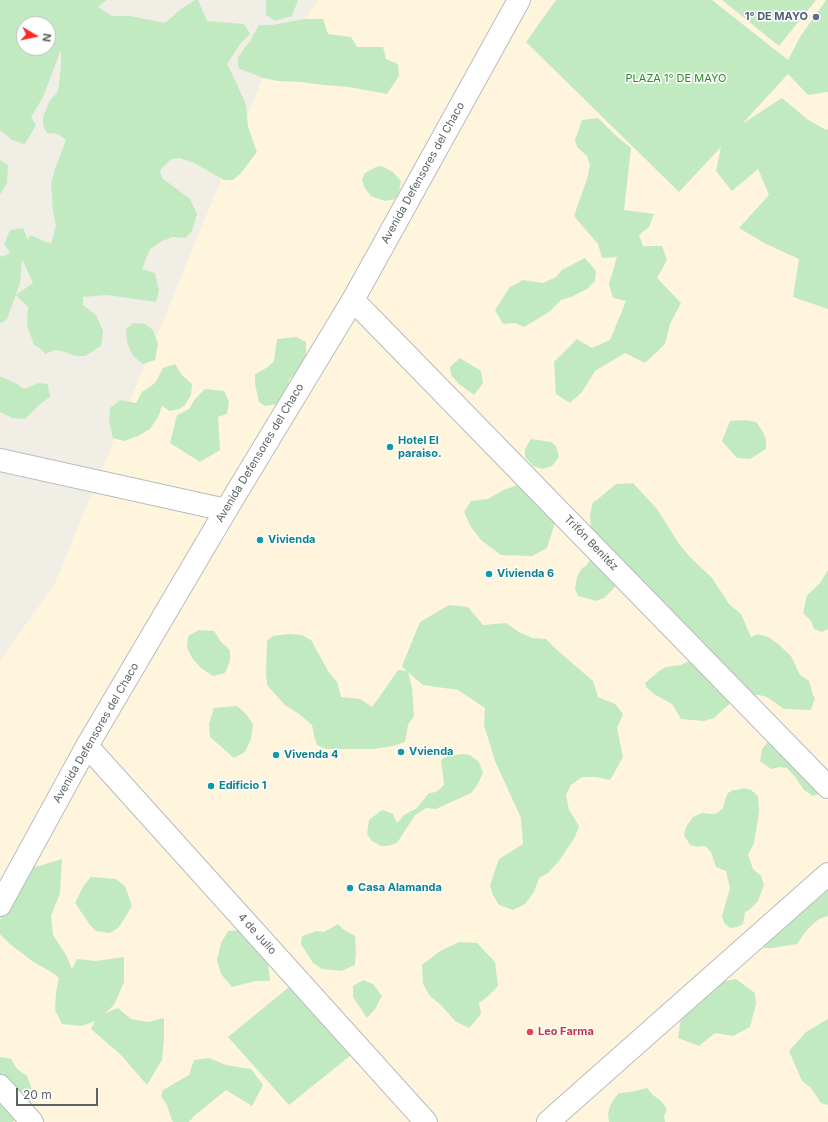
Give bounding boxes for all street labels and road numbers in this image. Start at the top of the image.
street label: Avenida Defensores del Chaco [379,100,467,246]
street label: Avenida Defensores del Chaco [213,381,307,525]
street label: Trifón Benitéz [561,513,621,573]
street label: Avenida Defensores del Chaco [50,661,142,805]
street label: 4 de Julio [235,911,279,957]

